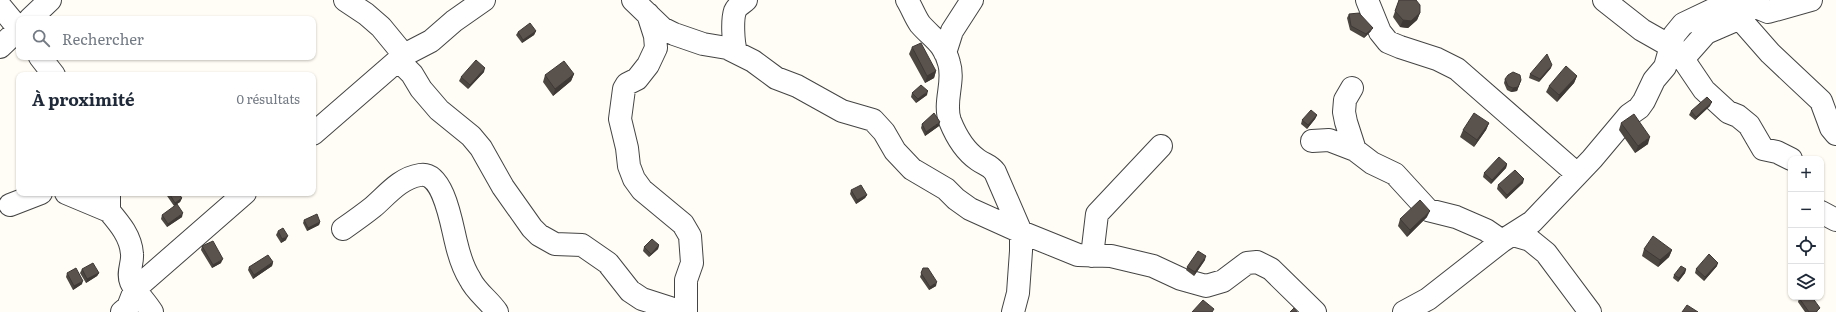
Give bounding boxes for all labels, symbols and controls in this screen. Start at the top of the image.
search box [16,16,316,60]
icon: search [30,27,52,49]
text: Rechercher [62,27,144,50]
text: À proximité [32,86,135,111]
text: 0 résultats [236,89,300,108]
map controls [1788,156,1824,300]
button: + [1788,156,1824,192]
button: − [1788,192,1824,228]
button: locate [1788,228,1824,264]
button: layers [1788,264,1824,300]

